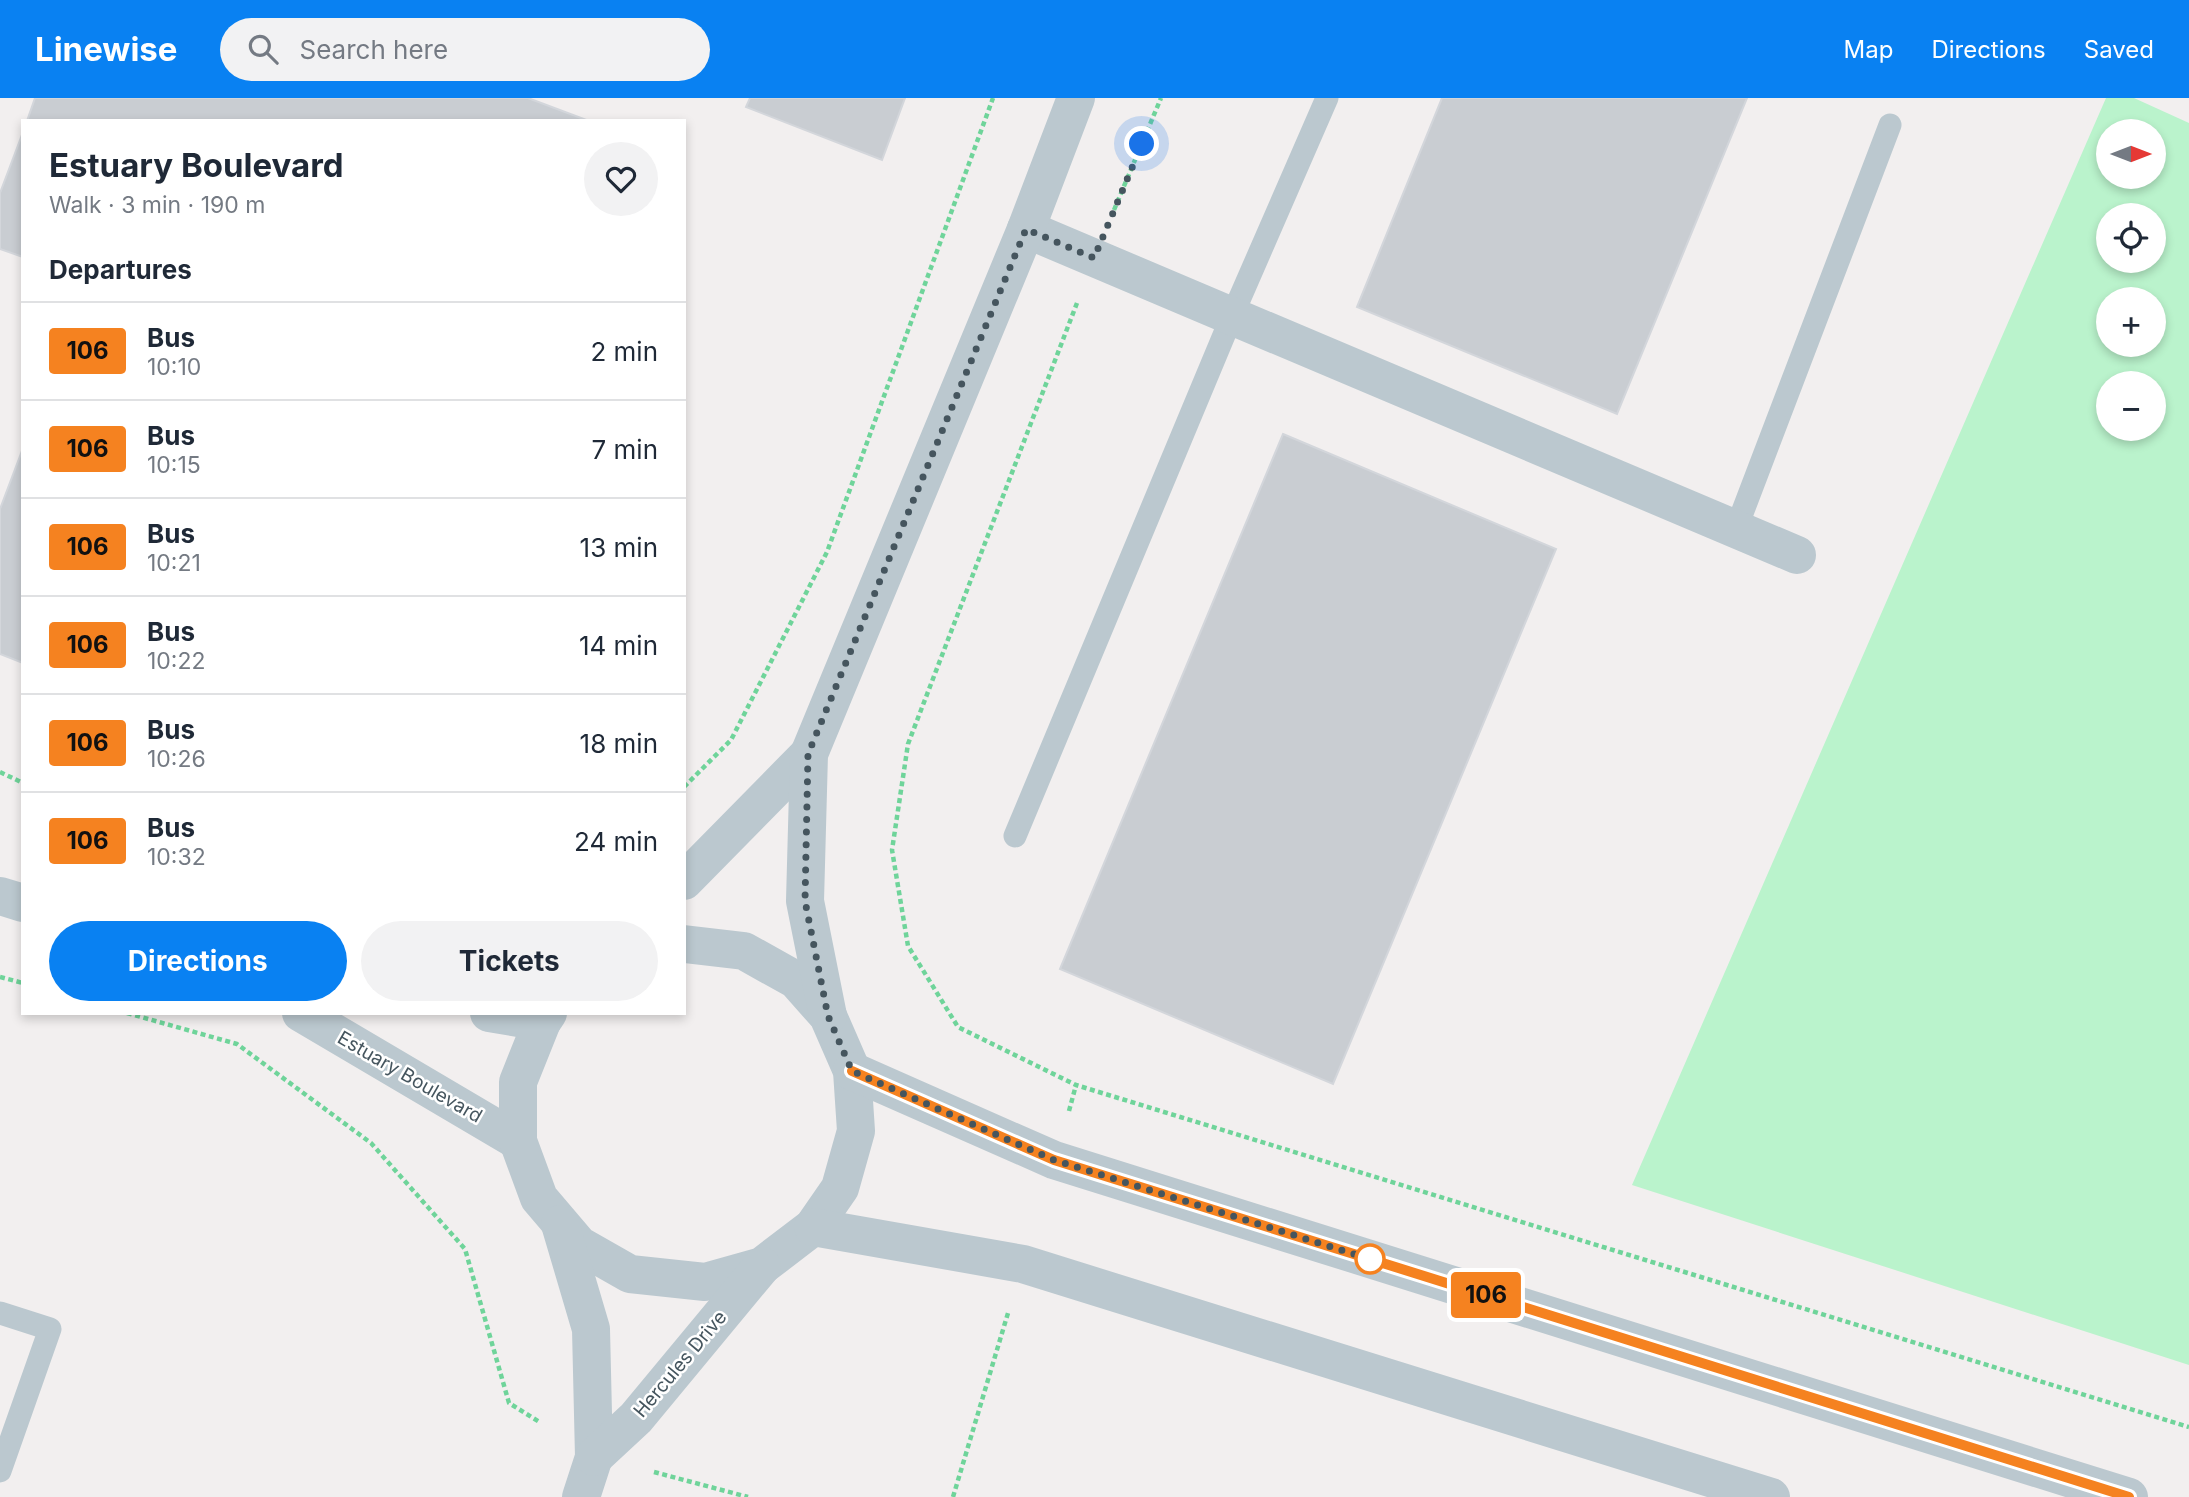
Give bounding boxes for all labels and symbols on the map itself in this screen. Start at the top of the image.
north arrow [2096,119,2166,189]
your location [1124,126,1159,161]
street label: Estuary Boulevard [334,1026,486,1128]
unlabelled marker [1355,1244,1385,1274]
line badge: 106 [1446,1272,1526,1318]
street label: Hercules Drive [629,1306,731,1422]

